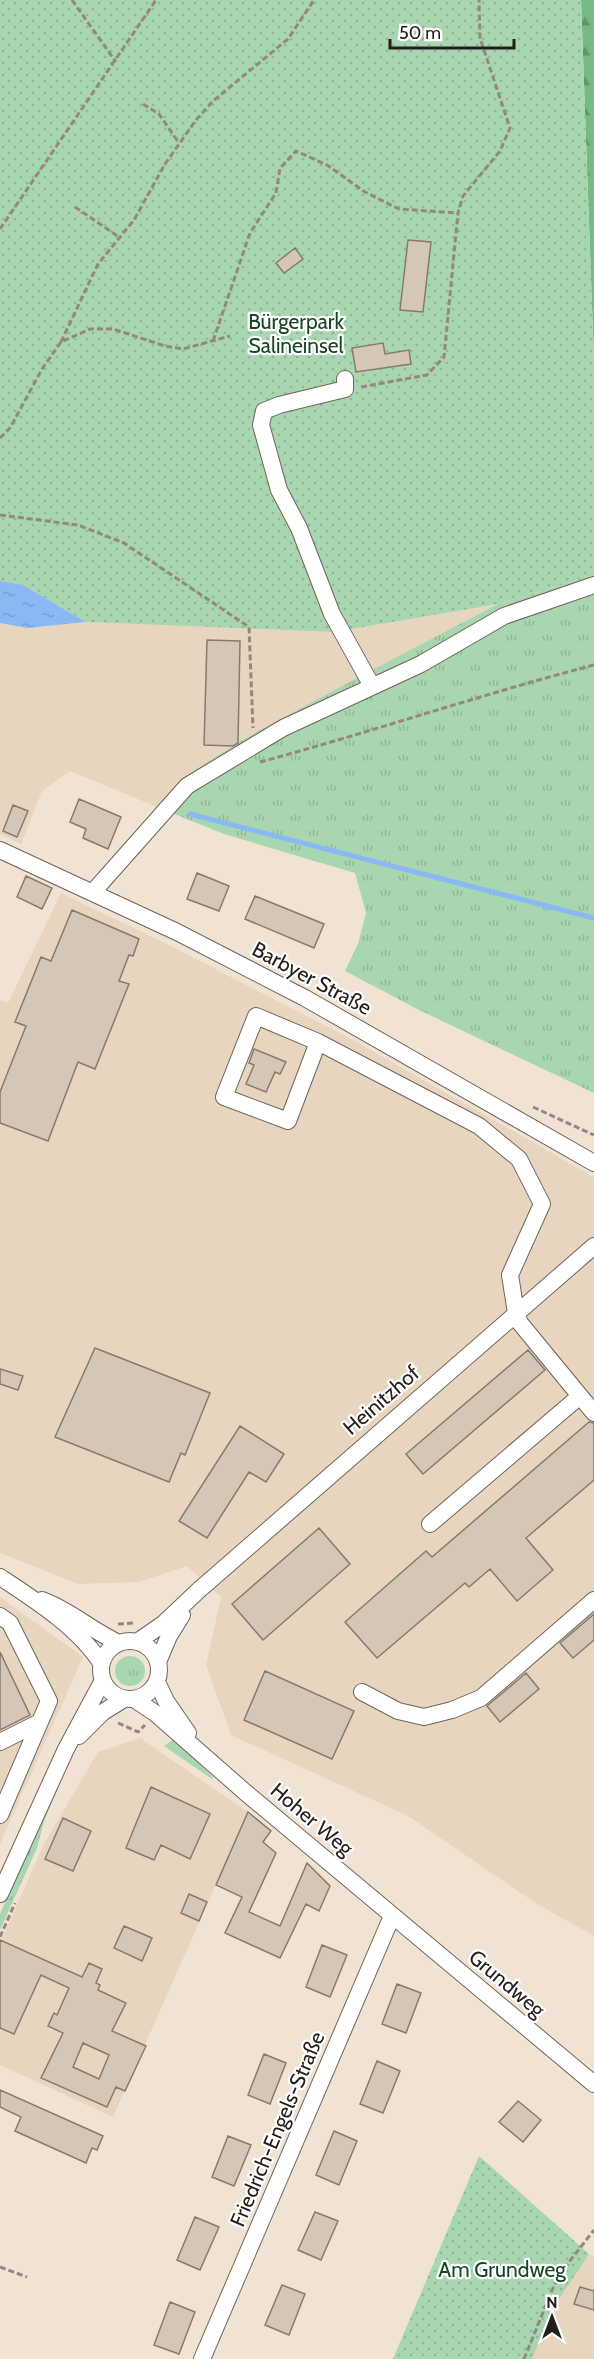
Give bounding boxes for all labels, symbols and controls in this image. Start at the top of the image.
scale bar [390,12,514,50]
text: 50 m [399,22,441,44]
park label: Bürgerpark Salineinsel [248,309,344,358]
street label: Barbyer Straße [248,936,376,1020]
street label: Heinitzhof [338,1360,424,1440]
street label: Hoher Weg [266,1777,359,1861]
street label: Grundweg [464,1944,550,2022]
street label: Friedrich-Engels-Straße [225,2027,330,2230]
park label: Am Grundweg [438,2257,566,2282]
north arrow [522,2287,582,2347]
text: N [546,2293,558,2312]

